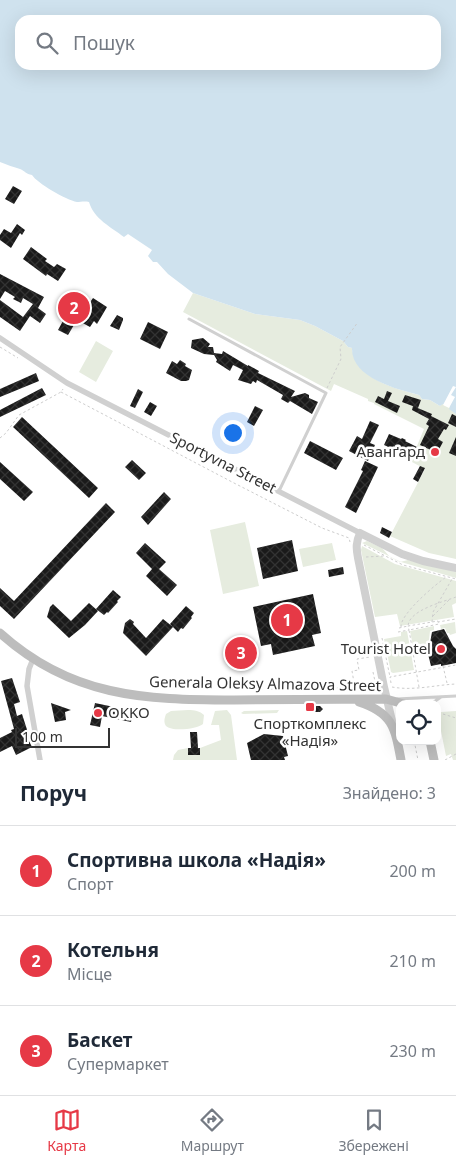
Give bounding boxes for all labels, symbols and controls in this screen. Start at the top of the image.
search box [15,15,441,70]
icon: search [33,29,61,57]
text: Пошук [73,30,135,56]
pin: 2 [58,289,90,327]
your location [220,420,246,446]
street label: Sportyvna Street [167,427,281,498]
place label: Аванґард [357,441,425,461]
marker: Аванґард [429,446,441,458]
pin: 1 [271,601,303,639]
pin: 3 [225,634,257,672]
place label: Tourist Hotel [341,638,431,658]
marker: Tourist Hotel [435,643,447,655]
street label: Generala Oleksy Almazova Street [149,671,382,695]
map controls [396,700,441,745]
button: locate [396,700,441,745]
marker: Спорткомплекс «Надія» [304,701,316,713]
place label: OKKO [108,702,150,722]
marker: OKKO [92,707,104,719]
place label: Спорткомплекс «Надія» [254,713,366,750]
scale bar [15,725,110,748]
text: 100 m [22,727,63,746]
text: Поруч [20,779,87,807]
text: Знайдено: 3 [343,782,436,804]
text: Спортивна школа «Надія» [67,847,326,873]
text: 1 [31,860,41,882]
text: 200 m [389,860,436,882]
text: Спорт [67,873,113,895]
text: Котельня [67,937,159,963]
text: 2 [31,950,41,972]
text: 210 m [389,950,436,972]
text: Місце [67,963,112,985]
text: Баскет [67,1027,132,1053]
text: 3 [31,1040,41,1062]
text: 230 m [389,1040,436,1062]
text: Супермаркет [67,1053,169,1075]
tab: Карта [47,1106,86,1155]
tab: Маршрут [181,1106,244,1155]
tab: Збережені [338,1106,409,1155]

